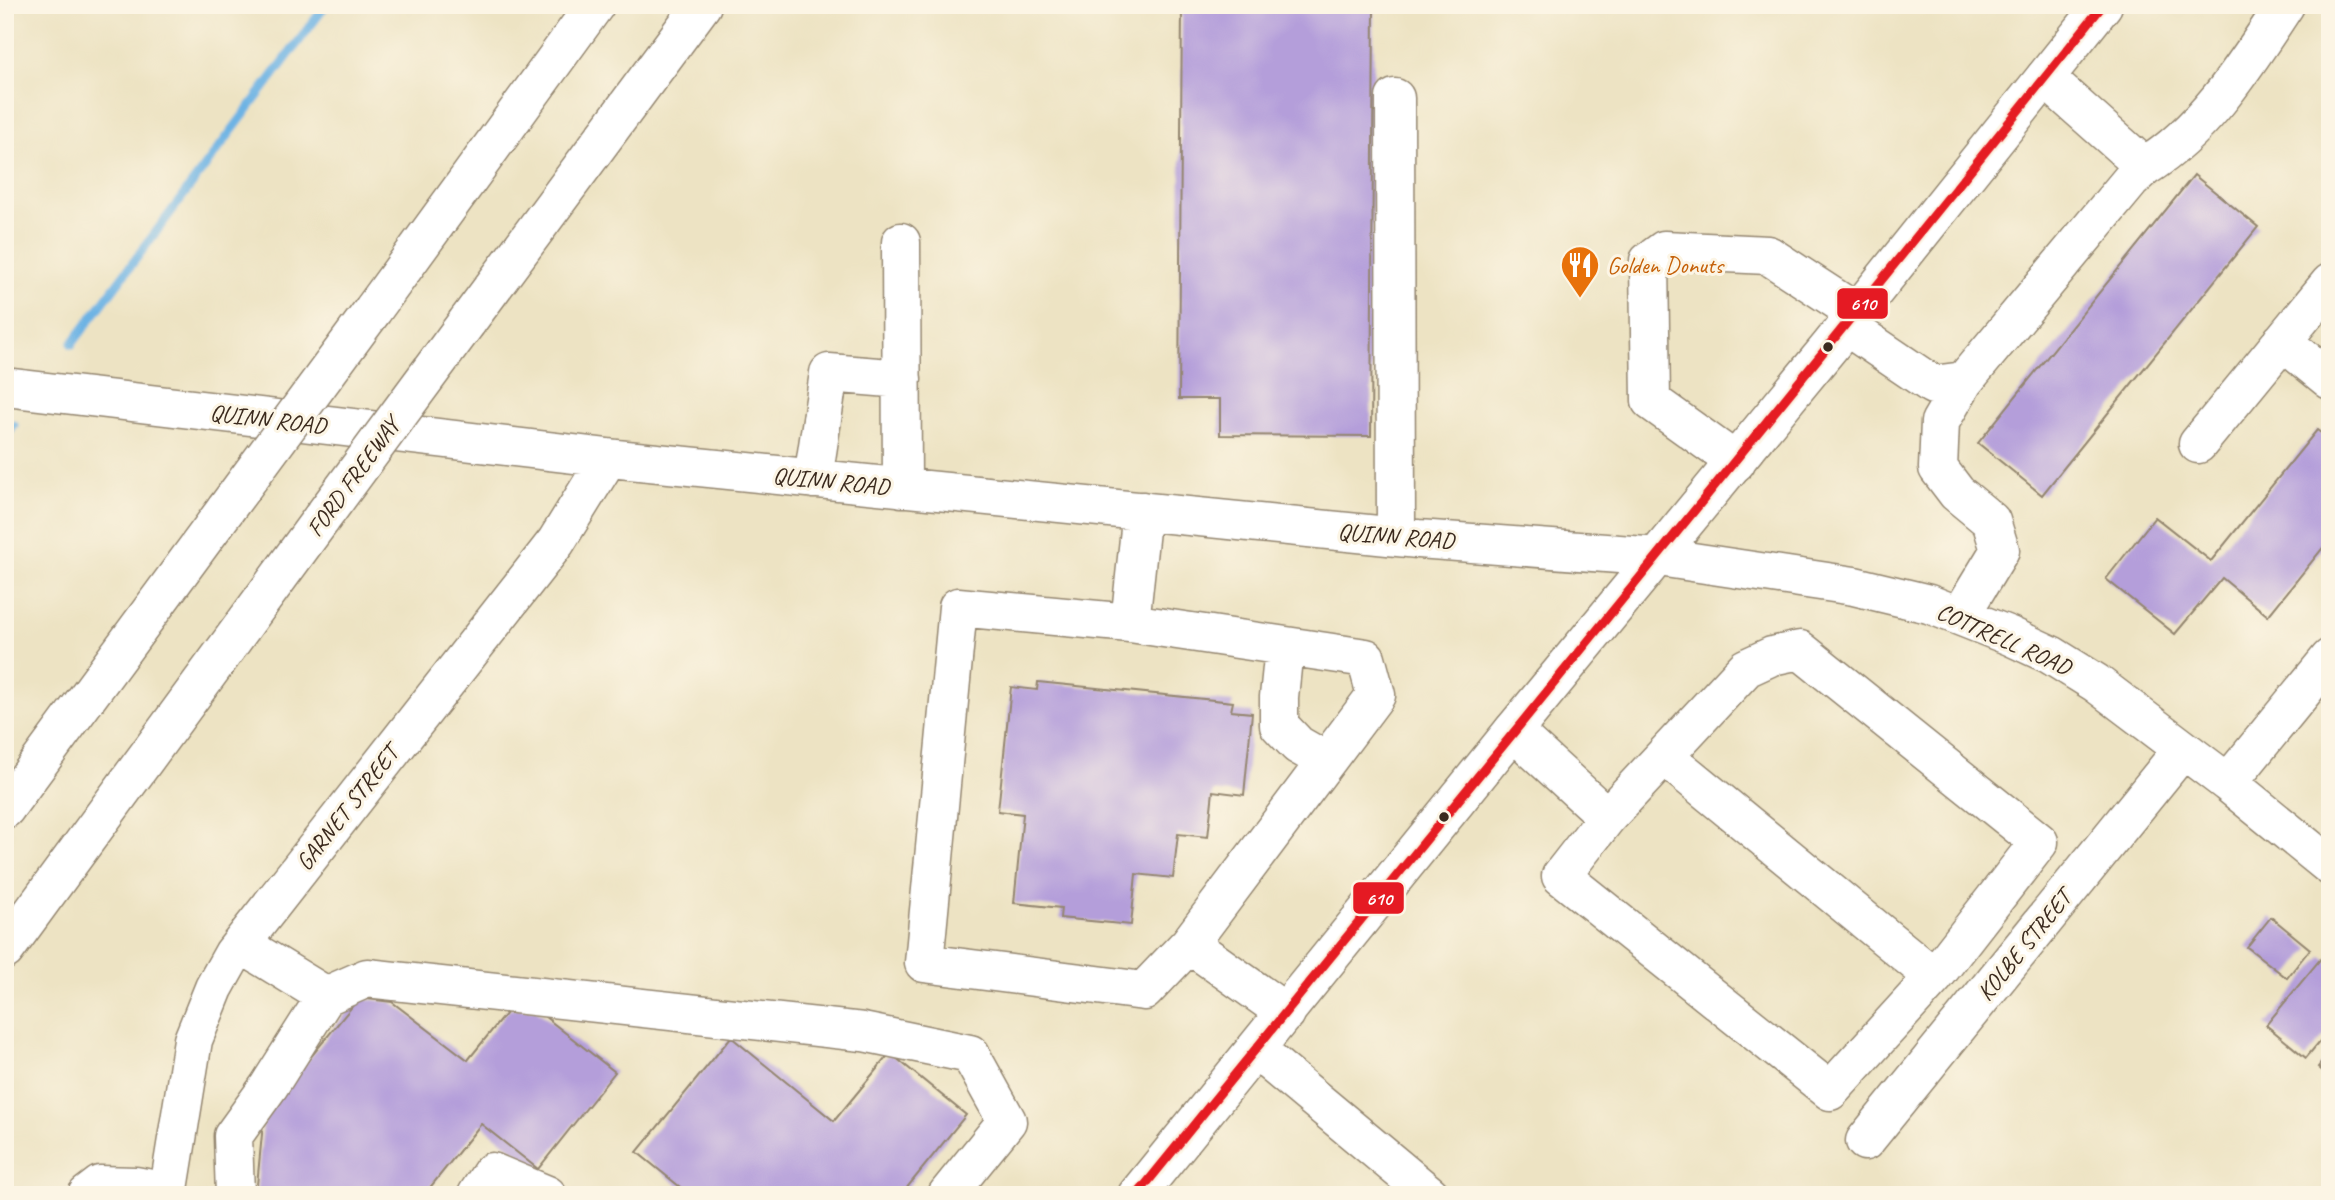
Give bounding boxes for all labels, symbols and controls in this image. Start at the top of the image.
restaurant icon: Golden Donuts [1559,244,1601,299]
place label: Golden Donuts [1607,250,1725,280]
line badge: 610 [1836,287,1889,320]
text: 610 [1850,292,1878,316]
unlabelled marker [1821,340,1835,354]
street label: QUINN ROAD [208,397,330,441]
street label: FORD FREEWAY [300,408,409,542]
street label: QUINN ROAD [771,460,893,502]
street label: QUINN ROAD [1337,516,1458,556]
street label: COTTRELL ROAD [1932,596,2078,683]
street label: GARNET STREET [289,735,409,876]
unlabelled marker [1437,810,1451,824]
street label: KOLBE STREET [1970,880,2081,1007]
line badge: 610 [1352,881,1405,915]
text: 610 [1366,887,1394,911]

